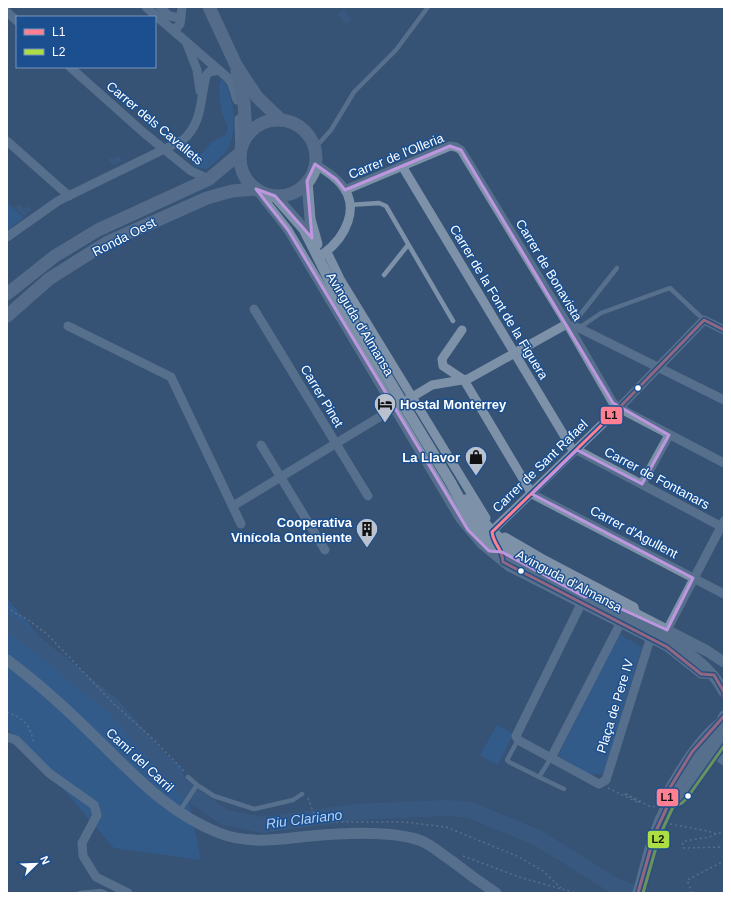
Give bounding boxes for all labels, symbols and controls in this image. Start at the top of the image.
legend [16,16,156,68]
text: L1 [52,25,66,39]
text: L2 [52,45,66,59]
street label: Carrer dels Cavallets [104,78,207,168]
street label: Carrer de l'Olleria [346,130,447,182]
street label: Ronda Oest [90,214,159,259]
street label: Carrer de Bonavista [513,217,586,324]
street label: Carrer de la Font de la Figuera [447,222,552,383]
street label: Avinguda d'Almansa [323,270,397,379]
street label: Carrer Pinet [298,362,347,430]
unlabelled marker [633,383,643,393]
hotel icon: Hostal Monterrey [372,391,398,424]
place label: Hostal Monterrey [400,397,507,412]
line badge: L1 [600,406,623,425]
text: L1 [605,409,617,421]
street label: Carrer de Sant Rafael [489,417,591,515]
shop icon: La Llavor [463,444,489,477]
street label: Carrer de Fontanars [602,444,713,512]
place label: La Llavor [402,450,460,465]
street label: Carrer d'Agullent [588,503,681,562]
place label: Cooperativa Vinícola Onteniente [231,515,353,545]
building icon: Cooperativa Vinícola Onteniente [354,516,380,549]
street label: Avinguda d'Almansa [513,547,625,616]
unlabelled marker [516,566,526,576]
street label: Plaça de Pere IV [594,657,637,755]
street label: Camí del Carril [103,725,177,795]
line badge: L1 [656,788,679,807]
text: L1 [661,791,673,803]
unlabelled marker [683,791,693,801]
water label: Riu Clariano [265,806,343,832]
line badge: L2 [647,830,670,849]
text: L2 [652,833,664,845]
north arrow [16,844,56,884]
text: N [38,854,52,866]

